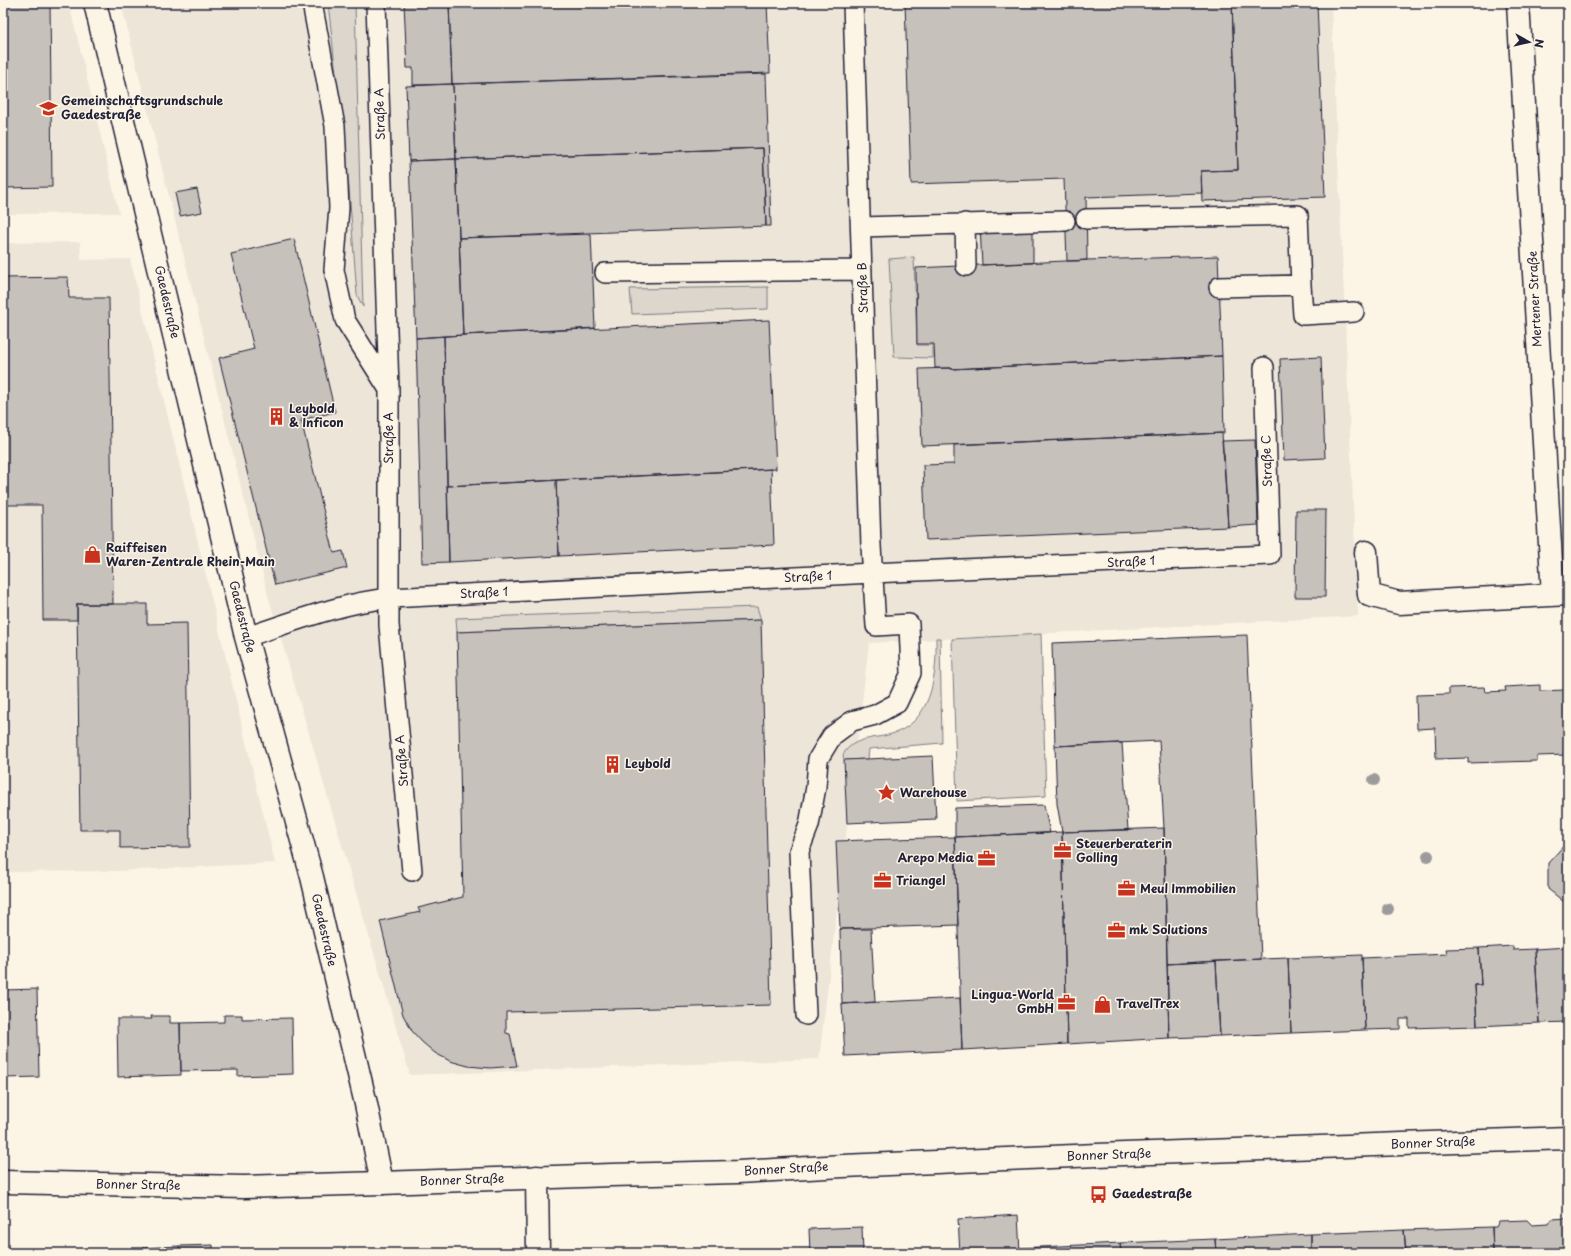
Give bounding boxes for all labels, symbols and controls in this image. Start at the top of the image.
north arrow [1509,22,1549,62]
text: N [1530,38,1548,49]
street label: Straße A [369,88,389,140]
place label: Gemeinschaftsgrundschule Gaedestraße [61,91,224,123]
school or university icon: Gemeinschaftsgrundschule Gaedestraße [38,98,58,118]
street label: Mertener Straße [1522,251,1546,348]
street label: Straße B [852,262,872,314]
street label: Gaedestraße [151,264,185,340]
place label: Leybold & Inficon [289,399,344,431]
building icon: Leybold & Inficon [266,406,286,426]
street label: Straße A [379,412,397,464]
street label: Straße C [1256,435,1276,487]
place label: Raiffeisen Waren-Zentrale Rhein-Main [106,538,275,570]
shop icon: Raiffeisen Waren-Zentrale Rhein-Main [83,545,103,565]
street label: Straße 1 [1106,551,1156,571]
street label: Straße 1 [783,566,833,586]
street label: Gaedestraße [225,579,261,655]
street label: Straße 1 [459,582,509,602]
street label: Straße A [390,734,412,788]
building icon: Leybold [602,754,622,774]
place label: Leybold [625,754,671,772]
place icon: Warehouse [877,783,897,803]
place label: Warehouse [900,783,967,801]
place label: Steuerberaterin Golling [1076,834,1172,866]
office icon: Steuerberaterin Golling [1053,841,1073,861]
place label: Arepo Media [898,848,975,866]
office icon: Arepo Media [977,848,997,868]
office icon: Triangel [873,871,893,891]
place label: Triangel [896,871,945,889]
office icon: Meul Immobilien [1117,879,1137,899]
place label: Meul Immobilien [1140,879,1236,897]
street label: Gaedestraße [308,892,342,968]
office icon: mk Solutions [1106,920,1126,940]
place label: mk Solutions [1129,920,1208,938]
place label: Lingua-World GmbH [971,985,1054,1017]
office icon: Lingua-World GmbH [1057,992,1077,1012]
shop icon: TravelTrex [1093,994,1113,1014]
place label: TravelTrex [1116,994,1180,1012]
street label: Bonner Straße [1390,1132,1476,1152]
street label: Bonner Straße [1066,1144,1152,1164]
street label: Bonner Straße [743,1157,829,1179]
street label: Bonner Straße [419,1169,505,1189]
street label: Bonner Straße [95,1174,181,1194]
bus stop icon: Gaedestraße [1089,1184,1109,1204]
place label: Gaedestraße [1112,1184,1193,1202]

